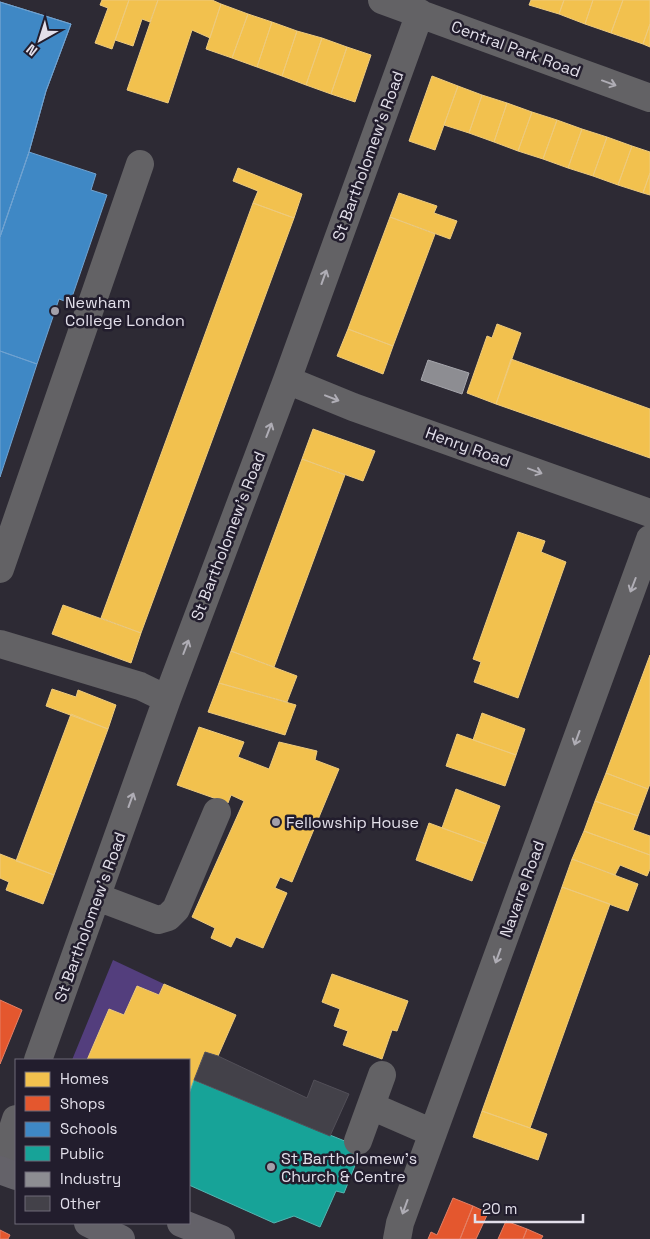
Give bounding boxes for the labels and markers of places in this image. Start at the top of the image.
place label: Newham College London [65,292,185,331]
marker: Newham College London [49,305,61,317]
place label: Fellowship House [286,812,419,833]
marker: Fellowship House [270,816,282,828]
place label: St Bartholomew's Church & Centre [281,1148,417,1187]
marker: St Bartholomew's Church & Centre [265,1161,277,1173]

